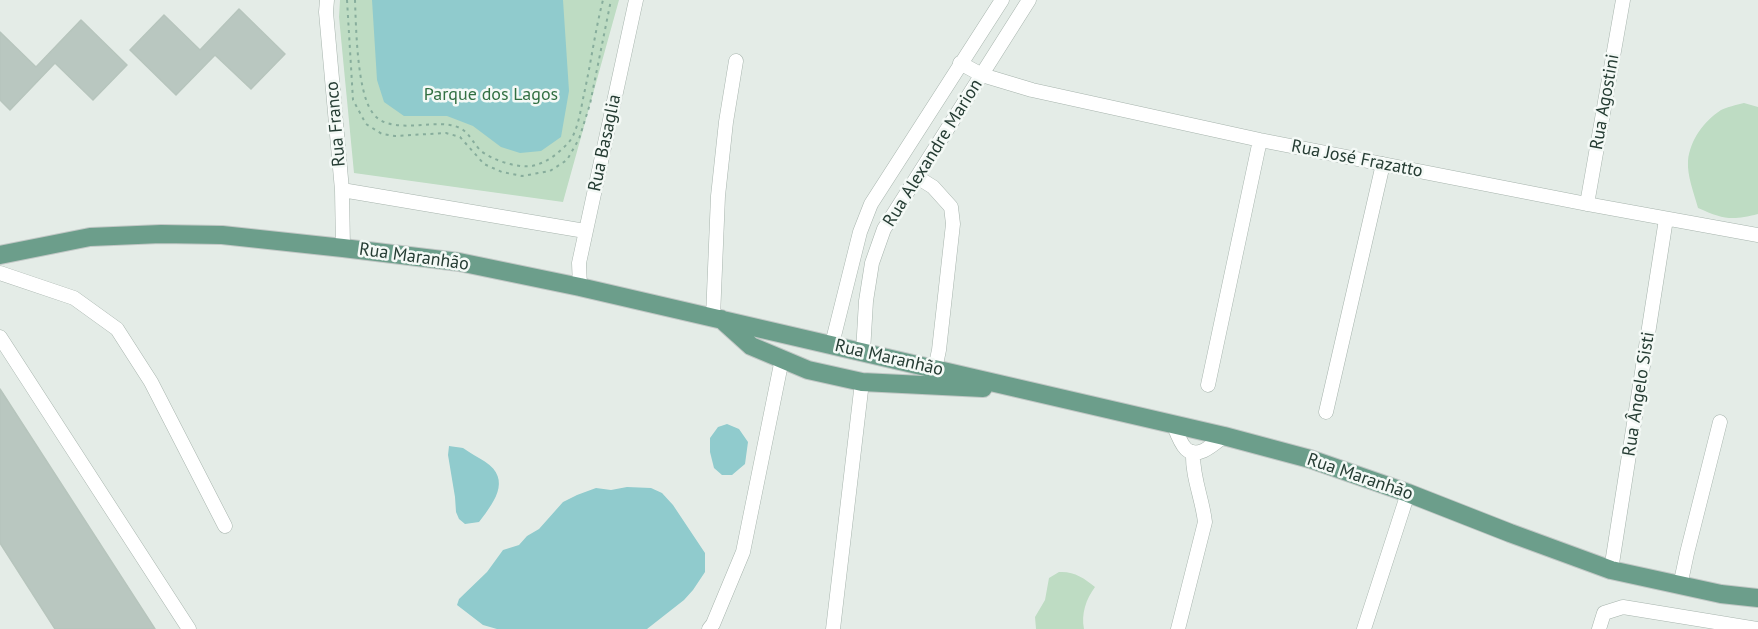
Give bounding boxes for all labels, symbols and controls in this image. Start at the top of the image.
street label: Rua Agostini [1586,52,1624,152]
street label: Rua Alexandre Marion [879,75,987,231]
street label: Rua Franco [322,80,350,168]
park label: Parque dos Lagos [424,84,558,106]
street label: Rua Basaglia [584,93,626,193]
street label: Rua José Frazatto [1289,136,1425,182]
street label: Rua Maranhão [358,239,470,275]
street label: Rua Ângelo Sisti [1618,330,1660,458]
street label: Rua Maranhão [833,335,945,381]
street label: Rua Maranhão [1304,449,1416,505]

